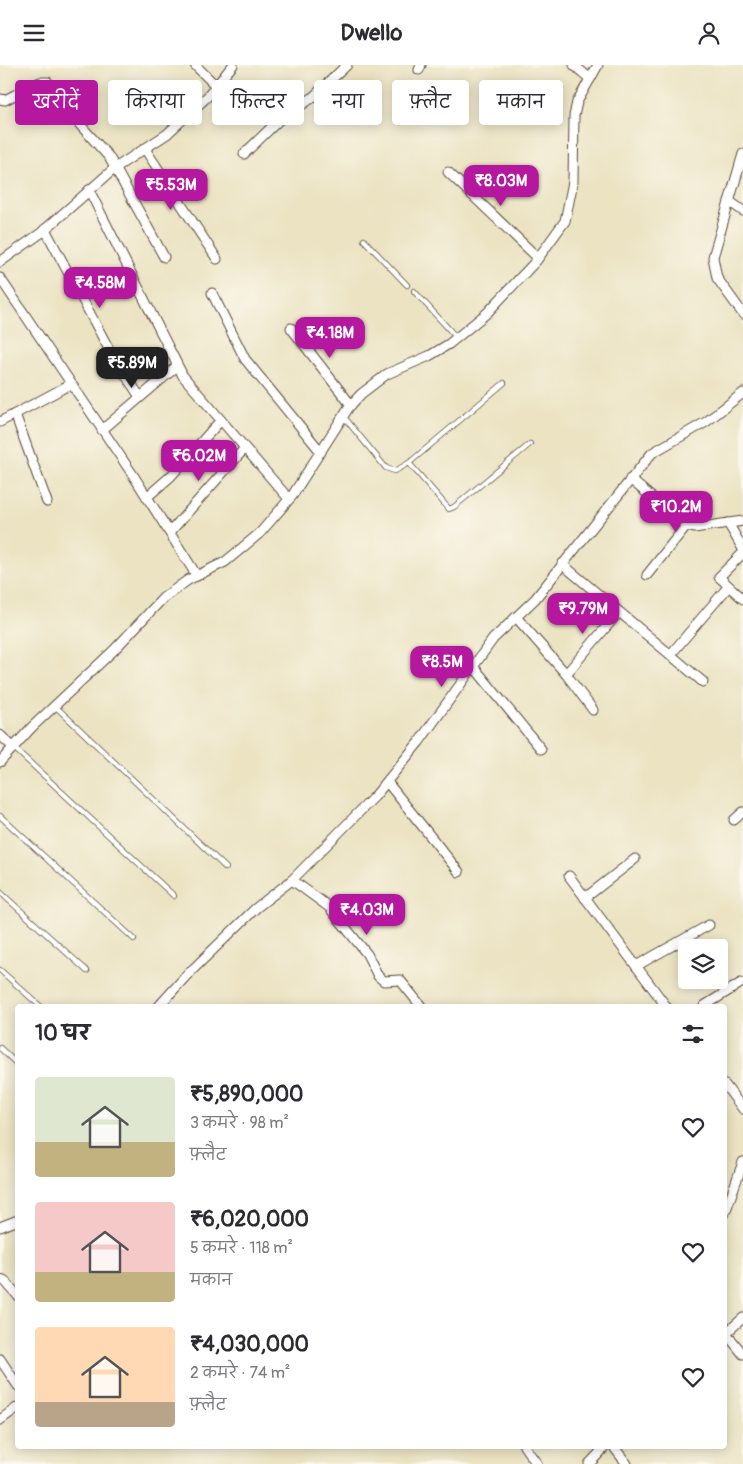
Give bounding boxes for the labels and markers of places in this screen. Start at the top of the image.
pin: ₹8.03M [460,165,542,207]
pin: ₹5.53M [130,169,212,211]
pin: ₹4.58M [59,267,141,309]
pin: ₹4.18M [289,317,371,359]
pin: ₹5.89M [91,347,173,389]
pin: ₹6.02M [158,439,240,482]
pin: ₹10.2M [635,491,717,533]
pin: ₹9.79M [542,593,624,635]
pin: ₹8.5M [407,645,477,688]
pin: ₹4.03M [326,893,408,936]

